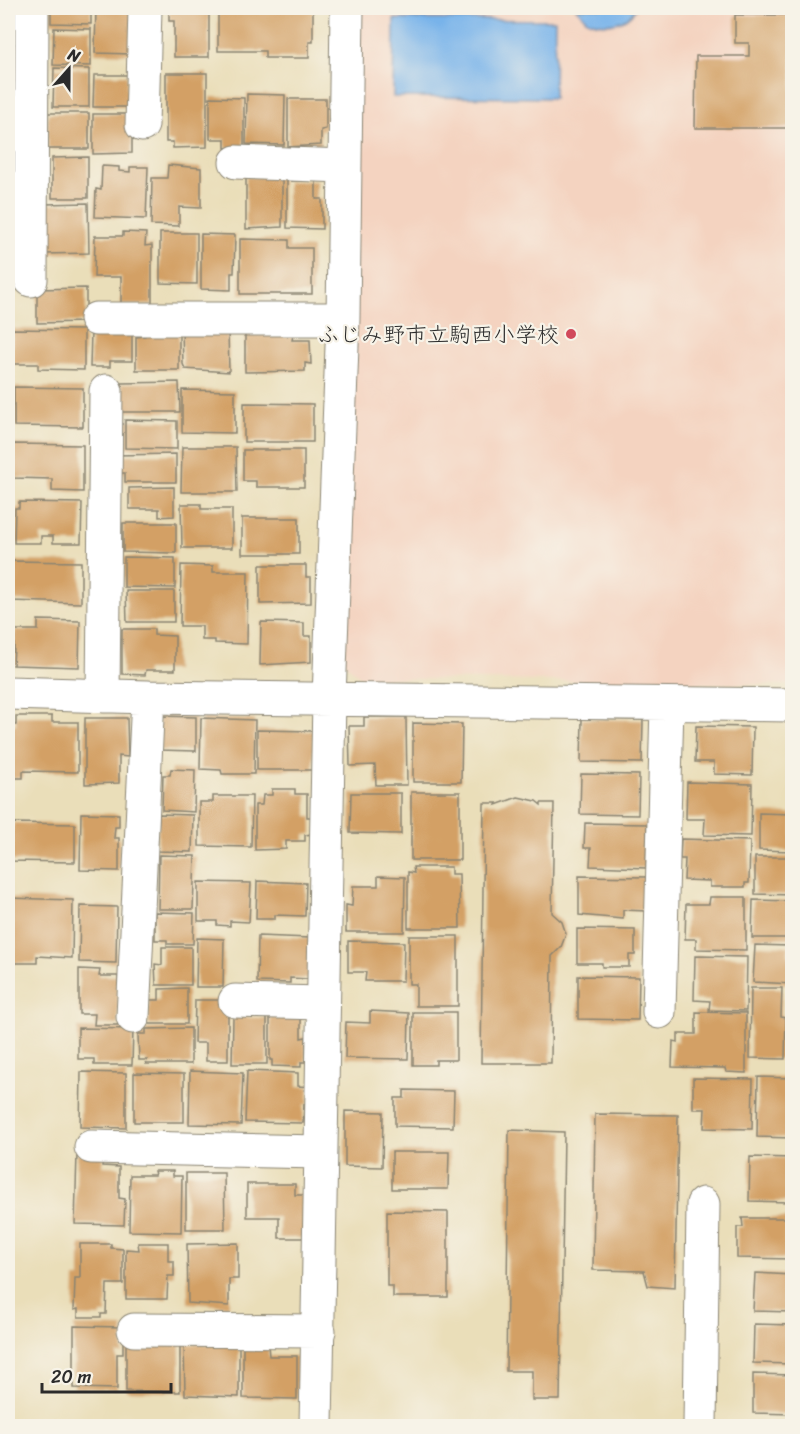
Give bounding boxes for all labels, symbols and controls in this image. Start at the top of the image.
north arrow [39,39,99,99]
text: N [63,40,85,71]
place label: ふじみ野市立駒西小学校 [317,315,559,354]
marker: ふじみ野市立駒西小学校 [564,327,578,341]
scale bar [42,1356,171,1394]
text: 20 m [51,1361,91,1393]

